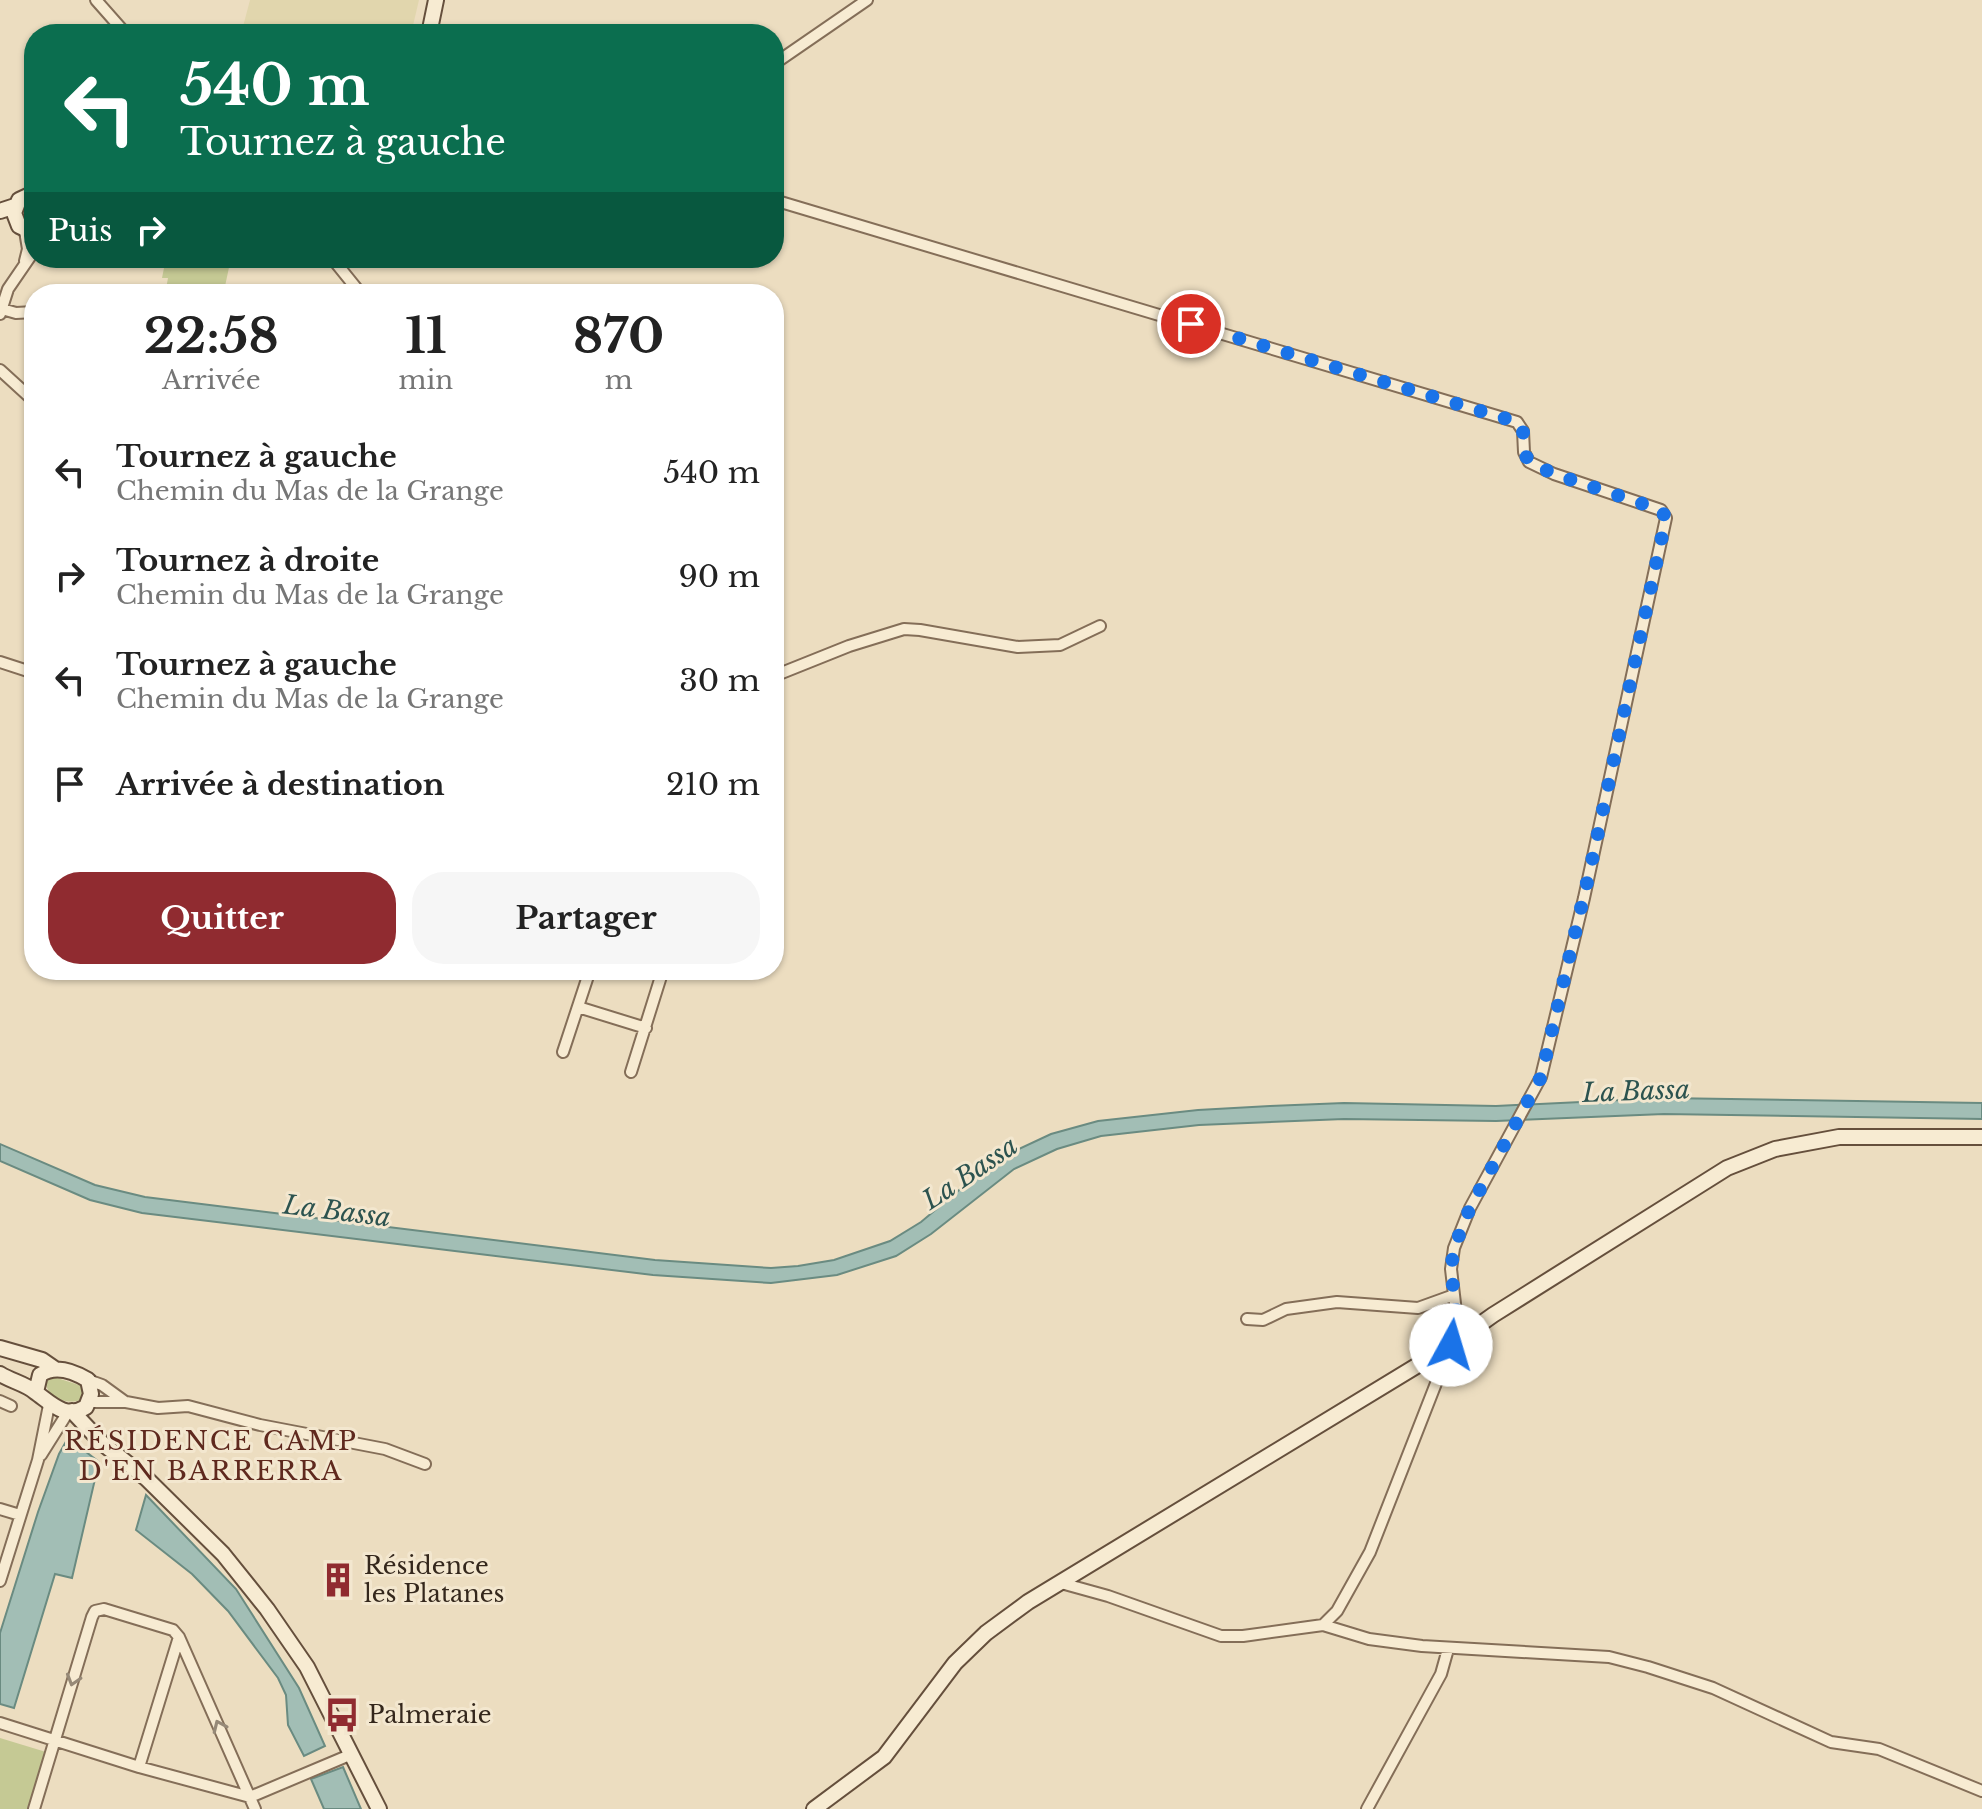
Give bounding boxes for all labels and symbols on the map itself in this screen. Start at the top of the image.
pin [1157,290,1225,358]
water label: La Bassa [1581,1073,1690,1109]
water label: La Bassa [916,1130,1024,1217]
water label: La Bassa [281,1188,392,1233]
position arrow [1409,1303,1493,1387]
district label: RÉSIDENCE CAMP D'EN BARRERRA [64,1425,358,1487]
place label: Résidence les Platanes [364,1551,504,1608]
building icon: Résidence les Platanes [319,1561,357,1599]
one-way arrow [66,1672,82,1686]
bus stop icon: Palmeraie [323,1696,361,1734]
place label: Palmeraie [368,1700,491,1729]
one-way arrow [213,1720,229,1734]

